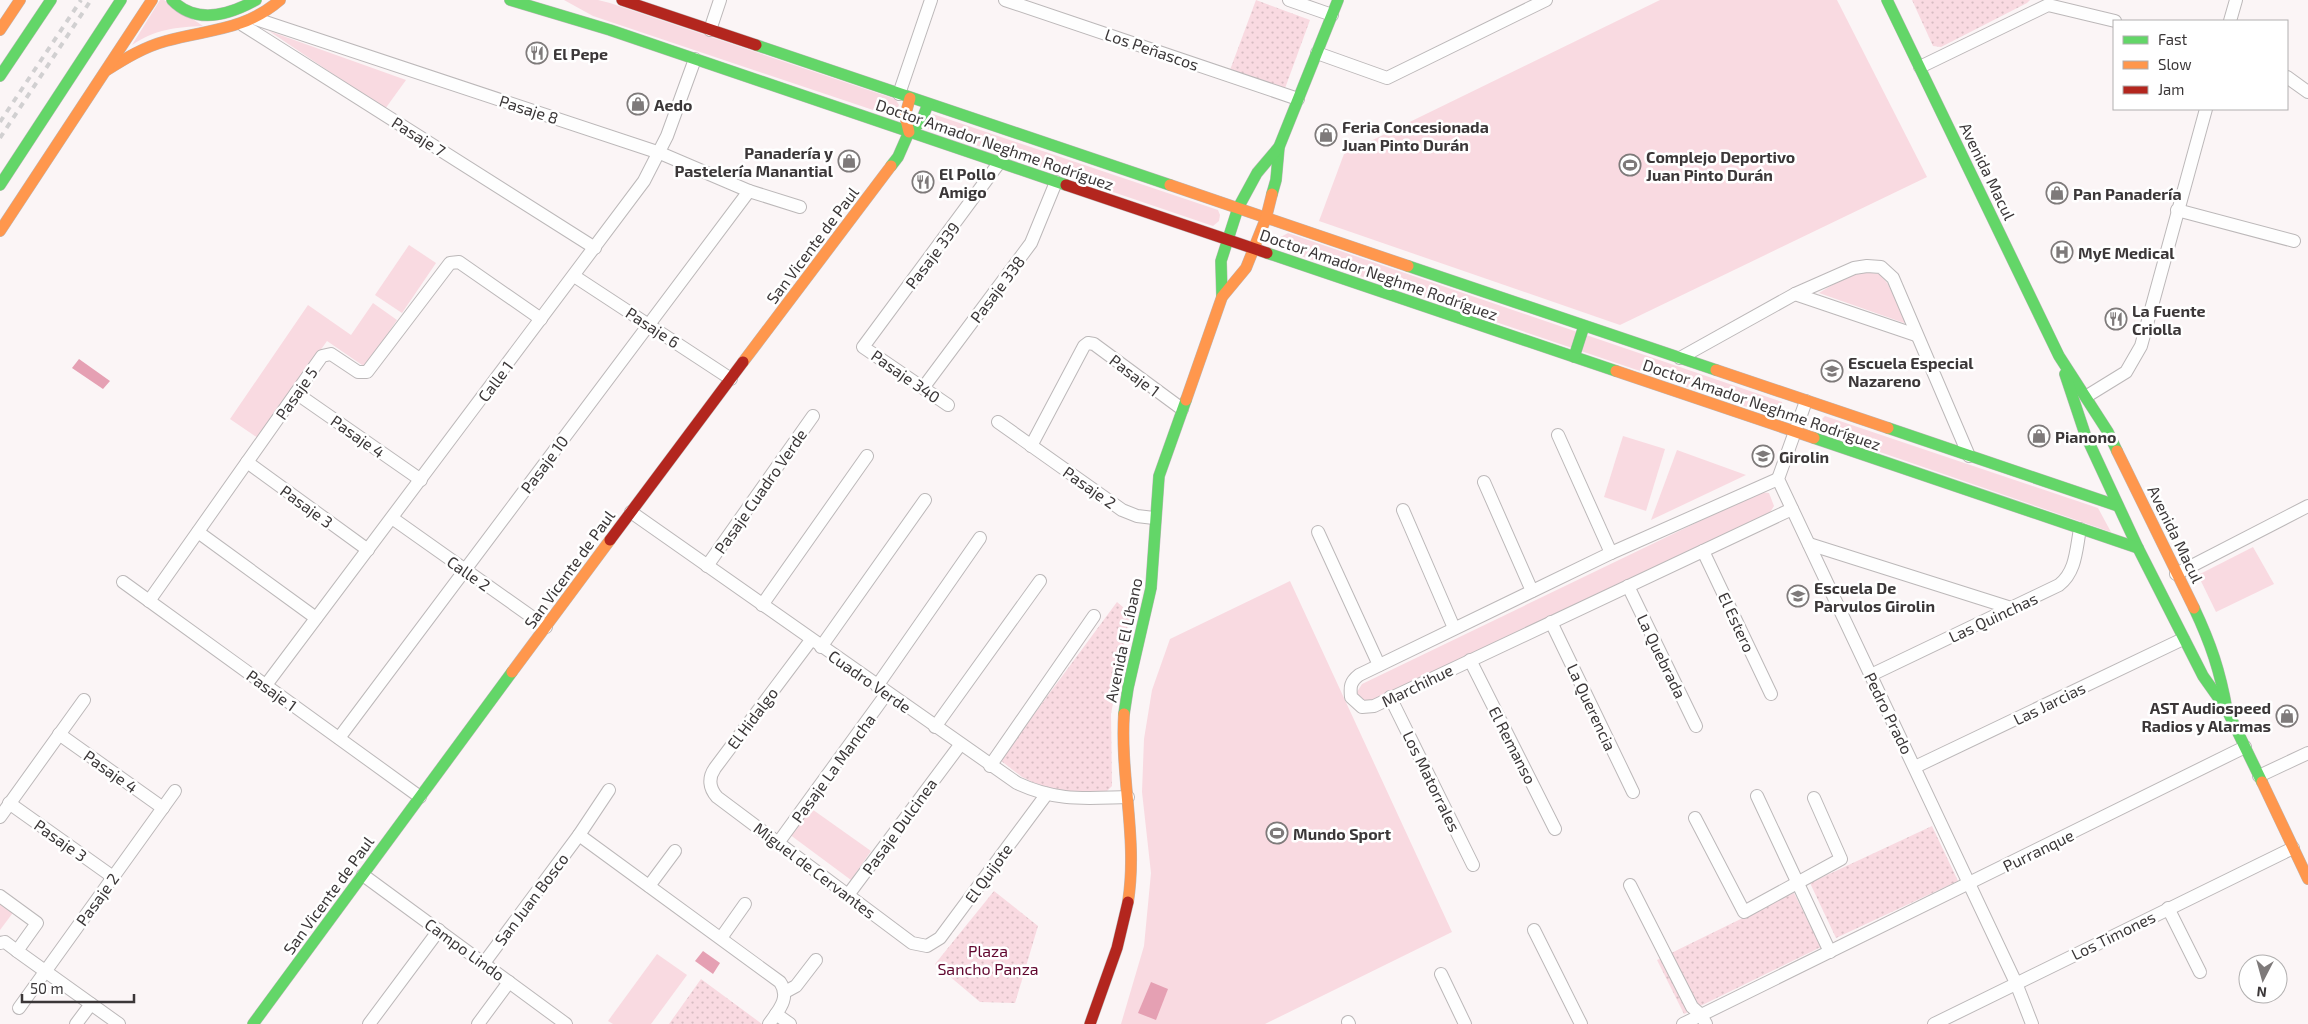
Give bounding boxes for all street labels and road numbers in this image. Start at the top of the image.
street label: Los Peñascos [1103,24,1201,74]
street label: Pasaje 8 [497,91,561,128]
street label: Doctor Amador Neghme Rodríguez [874,94,1116,194]
street label: Pasaje 7 [388,112,449,161]
street label: Avenida Macul [1956,119,2020,223]
street label: San Vicente de Paul [762,183,862,307]
street label: Pasaje 339 [901,218,964,293]
street label: Doctor Amador Neghme Rodríguez [1258,224,1500,324]
street label: Pasaje 338 [966,252,1029,327]
street label: Pasaje 6 [622,303,683,352]
street label: Pasaje 340 [867,345,944,407]
street label: Pasaje 1 [1106,350,1164,401]
street label: Doctor Amador Neghme Rodríguez [1641,354,1883,454]
street label: Calle 1 [474,357,516,405]
street label: Pasaje 5 [271,363,322,424]
street label: Pasaje 4 [327,411,389,462]
street label: Pasaje Cuadro Verde [710,425,811,557]
street label: Pasaje 10 [516,431,573,497]
street label: Pasaje 2 [1059,462,1120,513]
street label: Pasaje 3 [277,481,337,532]
street label: Avenida Macul [2144,482,2208,586]
street label: San Vicente de Paul [520,506,618,632]
street label: Calle 2 [444,551,494,595]
street label: Avenida El Líbano [1101,576,1145,704]
street label: Las Quinchas [1946,588,2041,647]
street label: El Estero [1715,589,1759,655]
street label: La Quebrada [1633,611,1691,702]
street label: Cuadro Verde [825,646,915,716]
street label: Marchihue [1378,660,1456,710]
street label: La Querencia [1563,661,1620,754]
street label: Pasaje 1 [243,665,301,715]
street label: Pedro Prado [1861,669,1917,757]
street label: Las Jarcias [2010,677,2088,729]
street label: El Hidalgo [723,683,781,753]
street label: El Remanso [1485,703,1541,787]
street label: Pasaje La Mancha [787,710,880,827]
street label: Los Matorrales [1399,727,1465,835]
street label: Pasaje 4 [80,746,142,797]
street label: Pasaje Dulcinea [858,774,941,878]
street label: Pasaje 3 [30,815,91,866]
street label: Miguel de Cervantes [750,818,880,922]
street label: Purranque [2000,825,2076,875]
street label: San Vicente de Paul [279,832,377,958]
street label: El Quijote [960,840,1017,907]
street label: San Juan Bosco [490,849,572,949]
street label: Pasaje 2 [72,869,123,930]
street label: Los Timones [2068,907,2158,963]
street label: Campo Lindo [422,914,508,984]

